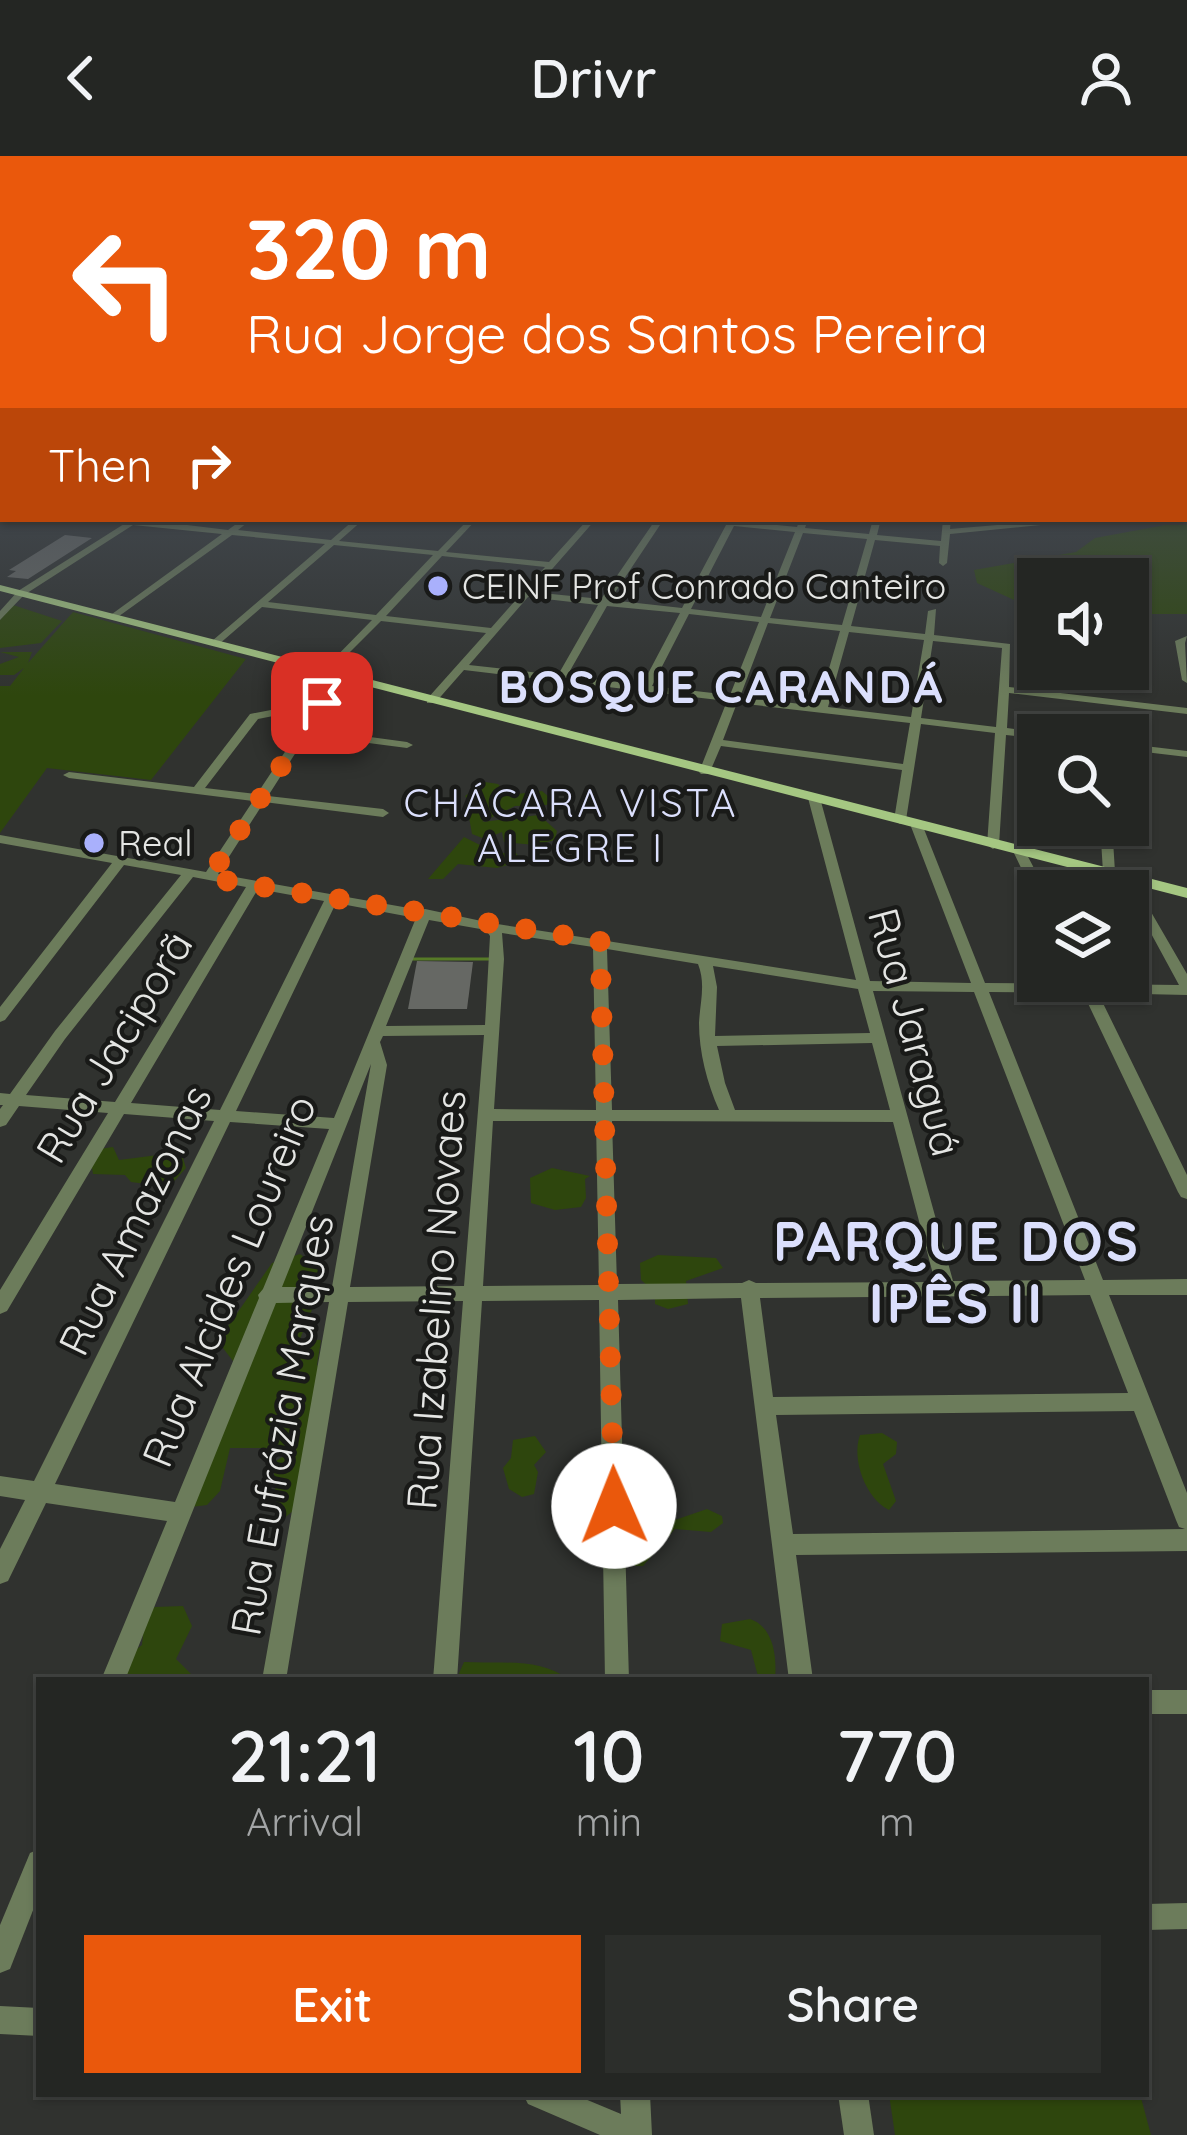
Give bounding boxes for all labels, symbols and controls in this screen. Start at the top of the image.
text: Drivr [531,44,656,112]
icon: back [48,45,114,111]
icon: person [1073,45,1139,111]
text: 320 m [246,195,491,300]
icon: left [48,204,204,360]
text: Rua Jorge dos Santos Pereira [246,299,988,367]
icon: right [176,432,242,498]
text: Then [48,437,152,493]
map controls [1017,558,1149,1002]
button: sound [1017,558,1149,690]
place label: CEINF Prof Conrado Canteiro [462,563,946,608]
marker: CEINF Prof Conrado Canteiro [425,573,451,599]
pin [271,652,373,754]
district label: BOSQUE CARANDÁ [498,658,946,714]
icon: arrive [289,670,355,736]
button: search [1017,714,1149,846]
district label: CHÁCARA VISTA ALEGRE I [404,778,738,872]
place label: Real [118,820,193,865]
marker: Real [81,830,107,856]
button: layers [1017,870,1149,1002]
street label: Rua Jaraguá [857,902,974,1162]
street label: Rua Jaciporã [24,921,203,1172]
street label: Rua Amazonas [46,1076,223,1364]
street label: Rua Alcides Loureiro [130,1087,327,1474]
street label: Rua Izabelino Novaes [394,1088,477,1511]
district label: PARQUE DOS IPÊS II [773,1207,1141,1337]
street label: Rua Eufrázia Marques [218,1210,345,1639]
position arrow [551,1443,677,1569]
text: 21:21 [228,1710,382,1800]
text: 10 [573,1710,645,1800]
text: 770 [836,1710,957,1800]
text: Arrival [246,1797,363,1846]
text: min [576,1797,642,1846]
text: m [879,1797,915,1846]
button: Exit [84,1935,581,2073]
button: Share [605,1935,1101,2073]

